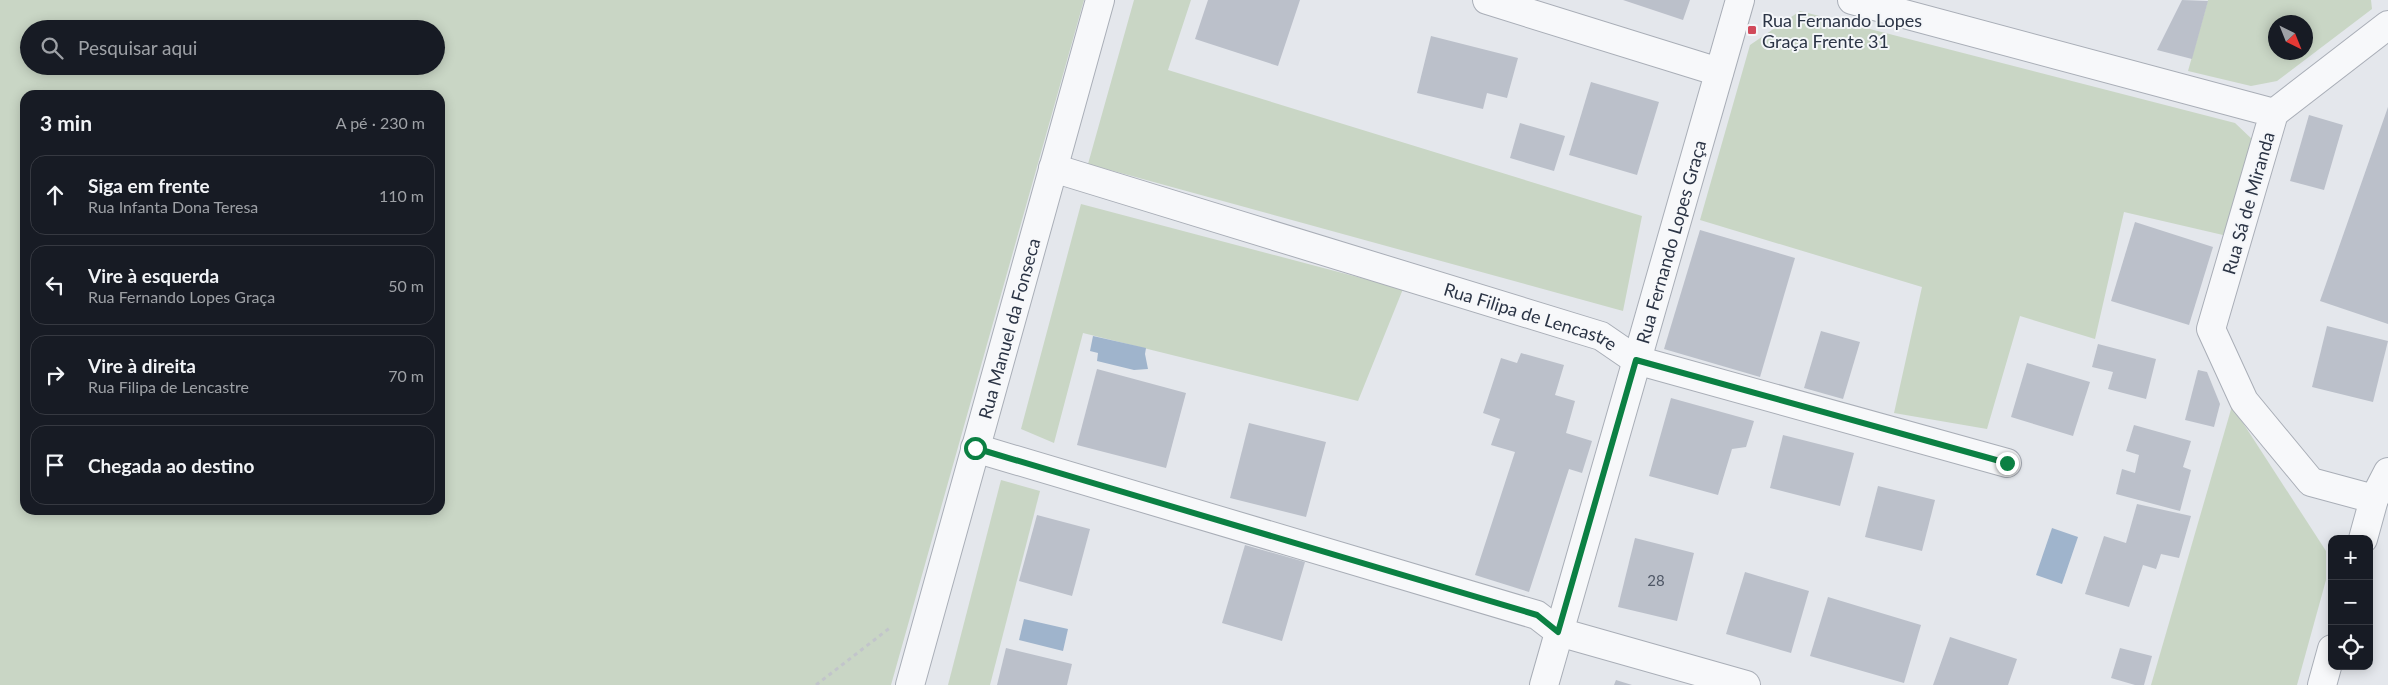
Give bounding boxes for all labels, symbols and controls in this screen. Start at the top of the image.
place label: Rua Fernando Lopes Graça Frente 31 [1762,9,1922,52]
north arrow [2268,15,2313,60]
search box [20,20,445,75]
marker: Rua Fernando Lopes Graça Frente 31 [1746,24,1758,36]
icon: search [38,34,66,62]
text: Pesquisar aqui [78,36,197,59]
text: 3 min [40,110,92,135]
text: A pé · 230 m [336,113,425,132]
street label: Rua Sá de Miranda [2217,129,2279,277]
street label: Rua Fernando Lopes Graça [1631,137,1710,346]
text: Siga em frente [88,174,210,197]
icon: ahead [41,181,69,209]
text: 110 m [379,186,424,205]
text: Rua Infanta Dona Teresa [88,197,258,216]
street label: Rua Manuel da Fonseca [973,236,1044,421]
text: Vire à esquerda [88,264,219,287]
icon: left [41,271,69,299]
text: 50 m [388,276,424,295]
street label: Rua Filipa de Lencastre [1441,277,1622,355]
text: Rua Fernando Lopes Graça [88,287,275,306]
text: Vire à direita [88,354,196,377]
icon: right [41,361,69,389]
text: 70 m [388,366,424,385]
text: Rua Filipa de Lencastre [88,377,249,396]
route start [964,437,987,460]
icon: arrive [41,451,69,479]
route end [1996,452,2019,475]
text: Chegada ao destino [88,454,254,477]
map controls [2328,535,2373,670]
button: + [2328,535,2373,580]
house number: 28 [1647,571,1665,589]
button: − [2328,580,2373,625]
button: locate [2328,625,2373,670]

